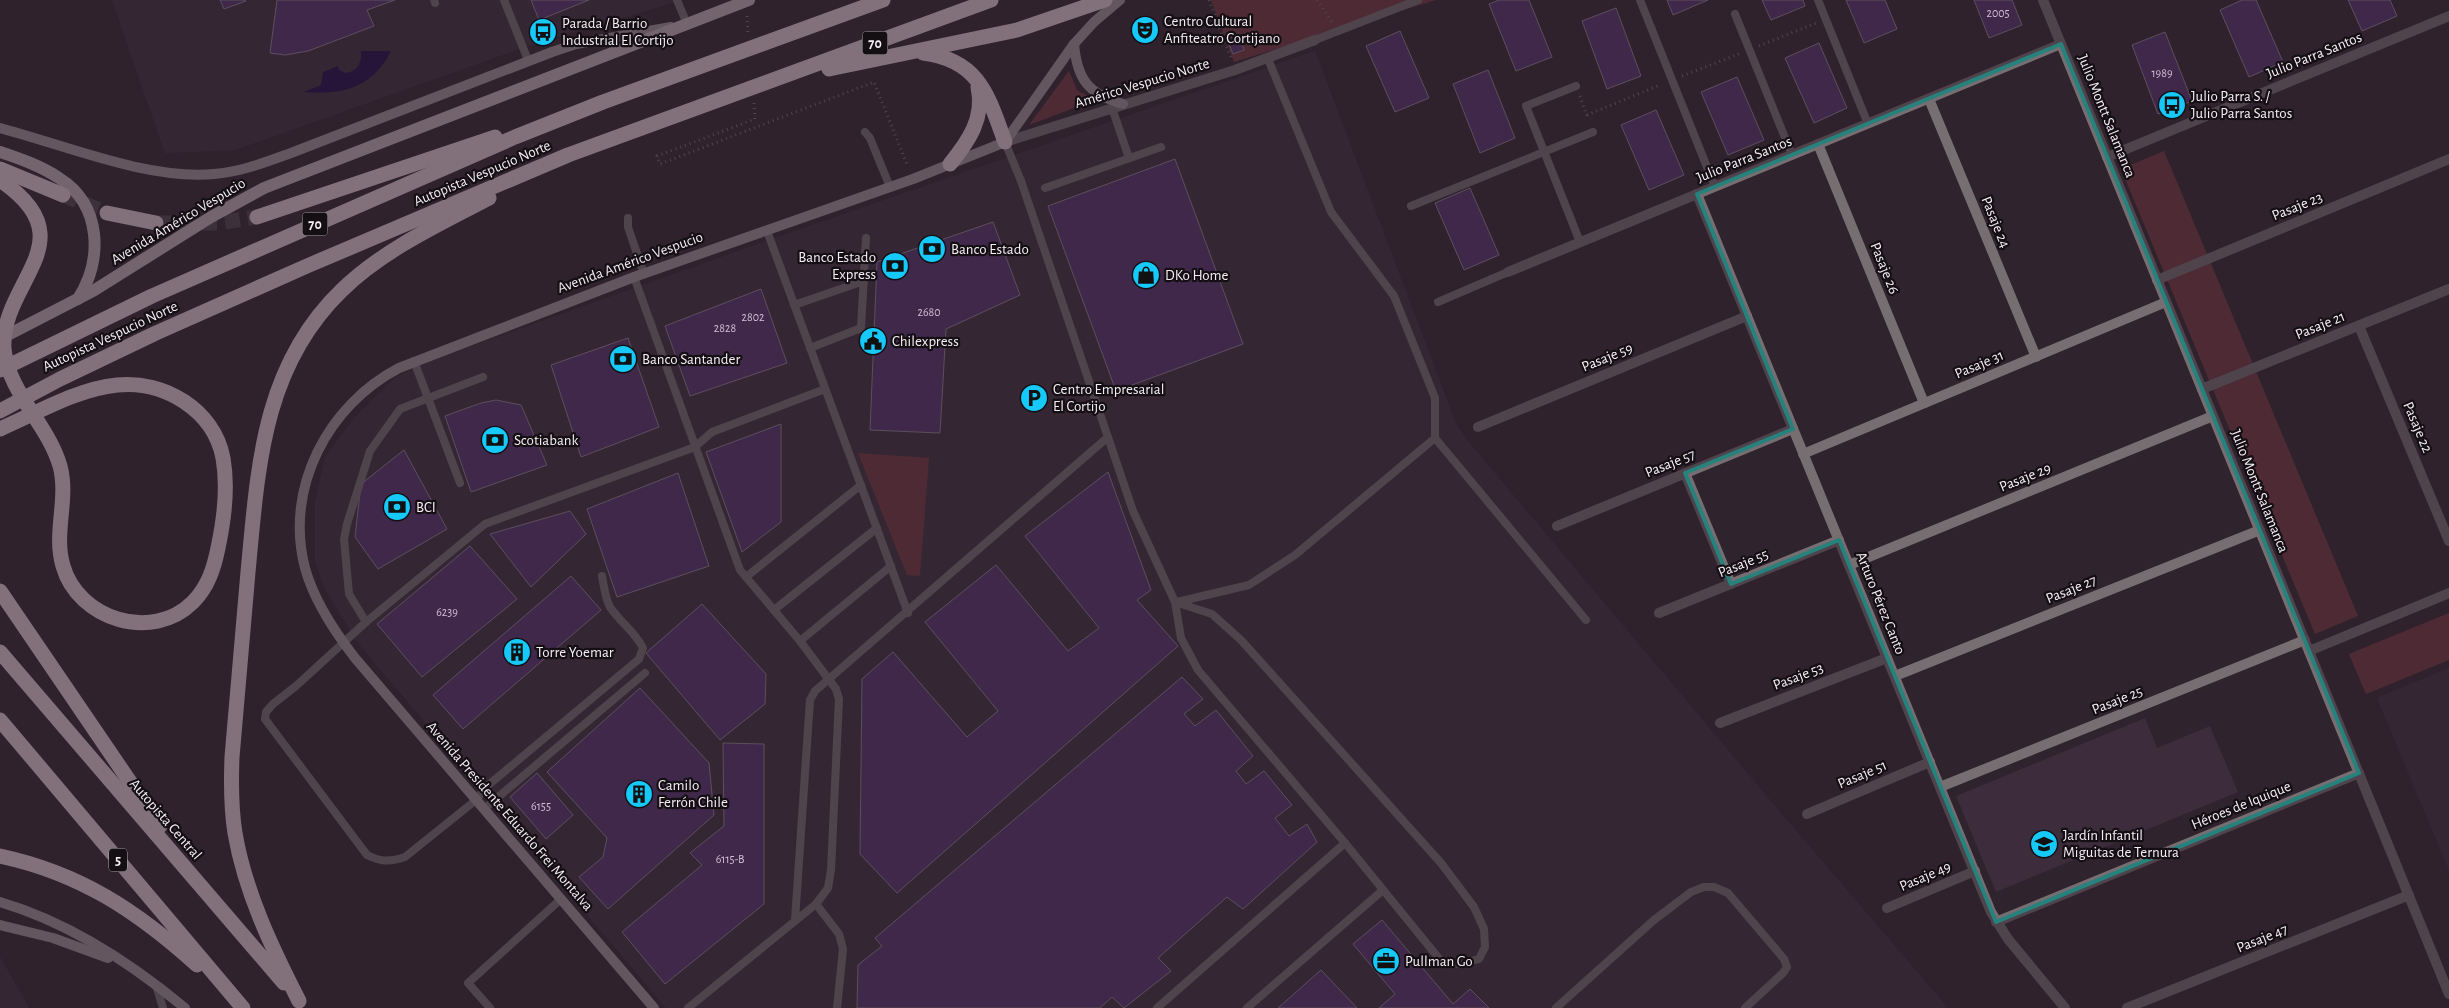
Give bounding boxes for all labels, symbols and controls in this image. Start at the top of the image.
house number: 2005 [1986,7,2010,19]
place label: Centro Cultural Anfiteatro Cortijano [1164,14,1280,46]
theatre icon: Centro Cultural Anfiteatro Cortijano [1130,15,1160,45]
place label: Parada / Barrio Industrial El Cortijo [562,16,674,48]
bus stop icon: Parada / Barrio Industrial El Cortijo [528,17,558,47]
street label: Julio Parra Santos [2264,30,2364,81]
road number: 70 [862,32,888,54]
street label: Julio Montt Salamanca [2075,53,2138,180]
street label: Américo Vespucio Norte [1073,56,1211,111]
house number: 1989 [2151,67,2173,79]
place label: Julio Parra S. / Julio Parra Santos [2191,89,2292,121]
bus stop icon: Julio Parra S. / Julio Parra Santos [2157,90,2187,120]
street label: Julio Parra Santos [1694,134,1794,185]
street label: Autopista Vespucio Norte [411,138,553,209]
street label: Avenida Américo Vespucio [108,175,248,267]
street label: Pasaje 23 [2270,190,2325,223]
street label: Pasaje 24 [1978,194,2013,250]
road number: 70 [302,212,328,235]
street label: Avenida Américo Vespucio [555,229,705,296]
bank icon: Banco Estado [917,234,947,264]
street label: Pasaje 26 [1867,240,1902,296]
place label: Banco Estado [951,242,1029,257]
place label: Banco Estado Express [798,250,876,282]
bank icon: Banco Estado Express [880,251,910,281]
shop icon: DKo Home [1131,260,1161,290]
place label: DKo Home [1165,268,1229,283]
street label: Autopista Vespucio Norte [40,299,180,374]
house number: 2680 [917,306,941,318]
street label: Pasaje 21 [2293,309,2347,342]
house number: 2802 [742,311,765,323]
house number: 2828 [714,322,736,334]
public building icon: Chilexpress [858,326,888,356]
place label: Chilexpress [892,334,959,349]
street label: Pasaje 59 [1580,340,1635,374]
bank icon: Banco Santander [608,344,638,374]
street label: Pasaje 31 [1953,347,2006,381]
place label: Banco Santander [642,352,740,367]
place label: Centro Empresarial El Cortijo [1053,382,1164,414]
parking icon: Centro Empresarial El Cortijo [1019,383,1049,413]
street label: Pasaje 22 [2400,399,2435,455]
bank icon: Scotiabank [480,425,510,455]
street label: Julio Montt Salamanca [2228,428,2291,555]
place label: Scotiabank [514,433,578,448]
street label: Pasaje 57 [1643,447,1697,480]
street label: Pasaje 29 [1997,460,2053,495]
bank icon: BCI [382,492,412,522]
place label: BCI [416,500,436,515]
street label: Pasaje 55 [1716,547,1770,580]
street label: Arturo Pérez Canto [1853,550,1908,657]
street label: Pasaje 27 [2044,573,2099,606]
house number: 6239 [436,606,458,618]
building icon: Torre Yoemar [502,637,532,667]
place label: Torre Yoemar [536,645,614,660]
street label: Pasaje 53 [1771,660,1825,693]
street label: Pasaje 25 [2090,684,2145,717]
street label: Avenida Presidente Eduardo Frei Montalva [424,719,596,914]
street label: Pasaje 51 [1836,757,1889,791]
street label: Autopista Central [127,776,204,862]
place label: Camilo Ferrón Chile [658,778,728,810]
building icon: Camilo Ferrón Chile [624,779,654,809]
street label: Héroes de Iquique [2189,779,2293,832]
house number: 6155 [531,800,551,812]
place label: Jardín Infantil Miguitas de Ternura [2063,828,2179,860]
school or university icon: Jardín Infantil Miguitas de Ternura [2029,829,2059,859]
road number: 5 [109,848,127,872]
house number: 6115-B [716,853,744,865]
street label: Pasaje 49 [1897,859,1953,894]
street label: Pasaje 47 [2235,921,2290,955]
office icon: Pullman Go [1371,946,1401,976]
place label: Pullman Go [1405,954,1473,969]

